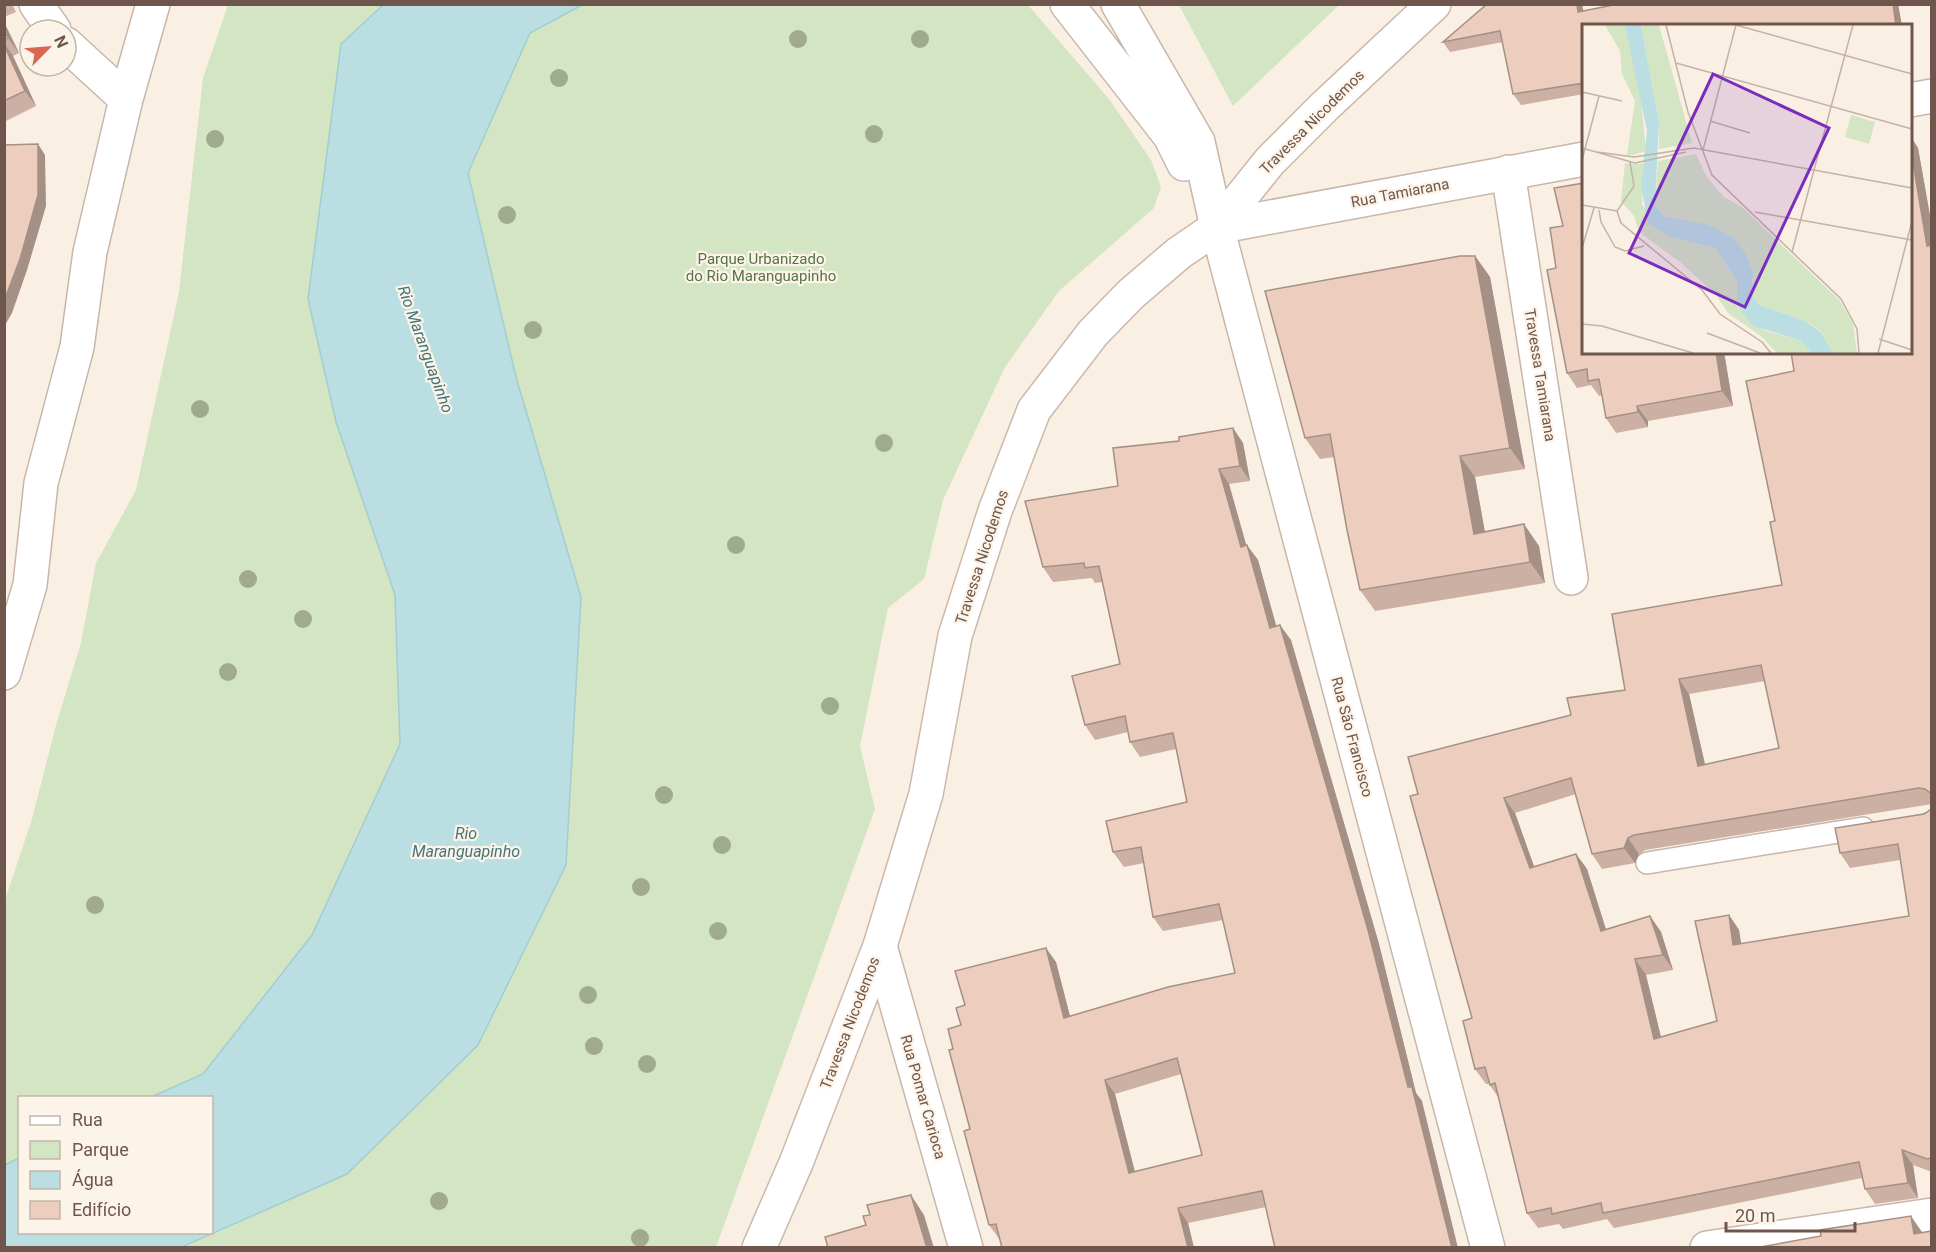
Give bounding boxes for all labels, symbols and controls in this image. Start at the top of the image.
north arrow [18,18,78,78]
inset map [1582,24,1912,354]
text: N [50,33,72,51]
street label: Travessa Nicodemos [1256,66,1368,178]
street label: Rua Tamiarana [1349,175,1451,211]
park label: Parque Urbanizado do Rio Maranguapinho [686,250,836,285]
water label: Rio Maranguapinho [394,283,457,416]
street label: Travessa Tamiarana [1521,307,1559,443]
street label: Travessa Nicodemos [952,487,1012,627]
street label: Rua São Francisco [1327,675,1377,799]
water label: Rio Maranguapinho [412,824,520,861]
street label: Travessa Nicodemos [816,954,884,1092]
street label: Rua Pomar Carioca [897,1033,949,1161]
legend [18,1096,213,1234]
text: Rua [72,1109,103,1130]
text: Parque [72,1139,129,1160]
text: Água [72,1169,114,1190]
scale bar [1726,1195,1855,1233]
text: Edifício [72,1199,131,1220]
text: 20 m [1735,1205,1775,1226]

